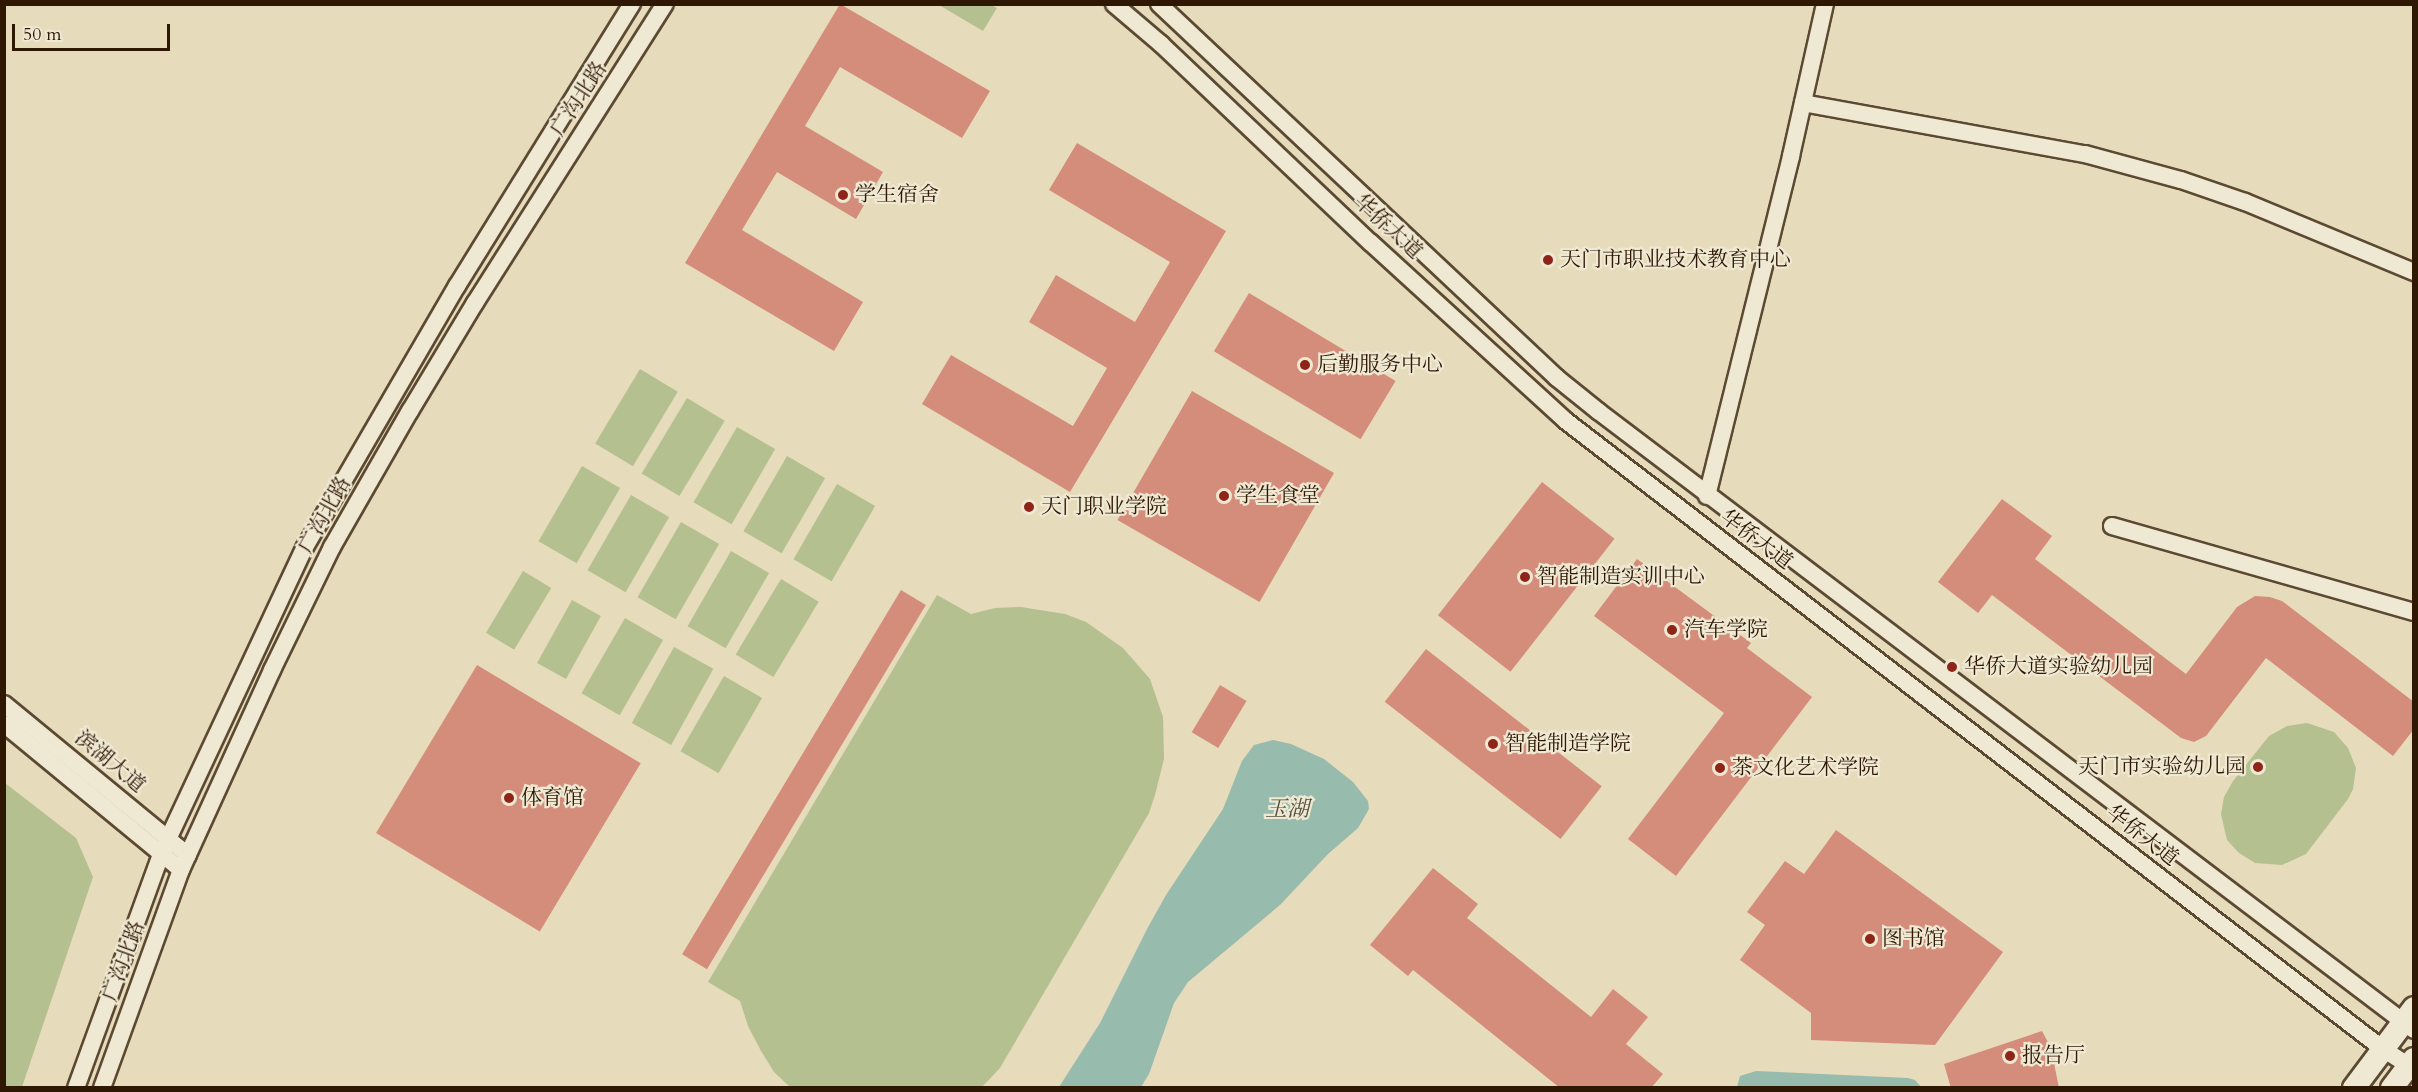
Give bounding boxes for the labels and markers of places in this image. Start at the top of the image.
place label: 学生宿舍 [855,182,939,208]
marker: 学生宿舍 [836,188,850,202]
place label: 天门市职业技术教育中心 [1560,247,1791,273]
marker: 天门市职业技术教育中心 [1541,253,1555,267]
place label: 后勤服务中心 [1317,352,1443,378]
marker: 后勤服务中心 [1298,358,1312,372]
place label: 学生食堂 [1236,483,1320,509]
marker: 学生食堂 [1217,489,1231,503]
place label: 天门职业学院 [1041,494,1167,520]
marker: 天门职业学院 [1022,500,1036,514]
place label: 智能制造实训中心 [1537,564,1705,590]
marker: 智能制造实训中心 [1518,570,1532,584]
place label: 汽车学院 [1684,617,1768,643]
marker: 汽车学院 [1665,623,1679,637]
place label: 华侨大道实验幼儿园 [1964,654,2153,680]
marker: 华侨大道实验幼儿园 [1945,660,1959,674]
place label: 智能制造学院 [1505,731,1631,757]
marker: 智能制造学院 [1486,737,1500,751]
place label: 天门市实验幼儿园 [2078,754,2246,780]
place label: 茶文化艺术学院 [1732,755,1879,781]
marker: 天门市实验幼儿园 [2251,760,2265,774]
marker: 茶文化艺术学院 [1713,761,1727,775]
place label: 体育馆 [521,785,584,811]
marker: 体育馆 [502,791,516,805]
place label: 图书馆 [1882,926,1945,952]
marker: 图书馆 [1863,932,1877,946]
place label: 报告厅 [2022,1043,2085,1069]
marker: 报告厅 [2003,1049,2017,1063]

